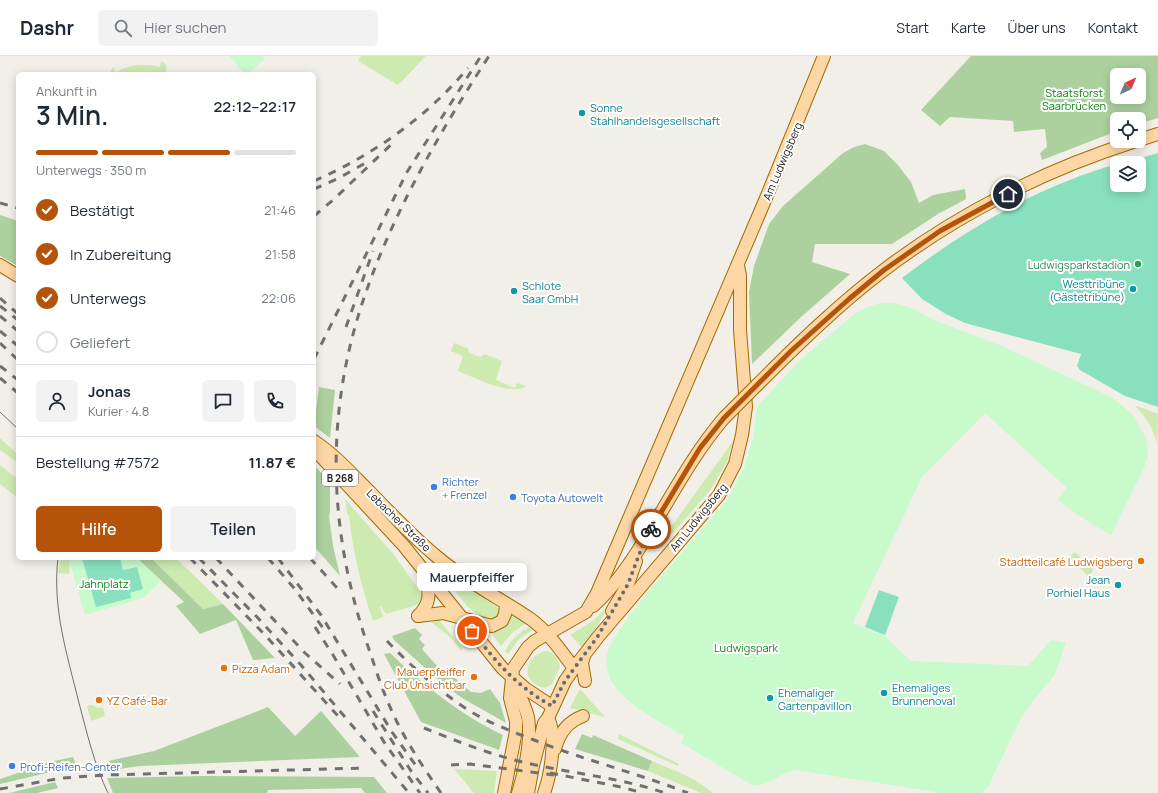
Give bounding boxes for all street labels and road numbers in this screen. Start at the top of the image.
street label: Am Ludwigsberg [759,120,805,202]
road number: B 268 [322,470,358,486]
street label: Am Ludwigsberg [666,480,730,554]
street label: Lebacher Straße [364,485,435,555]

